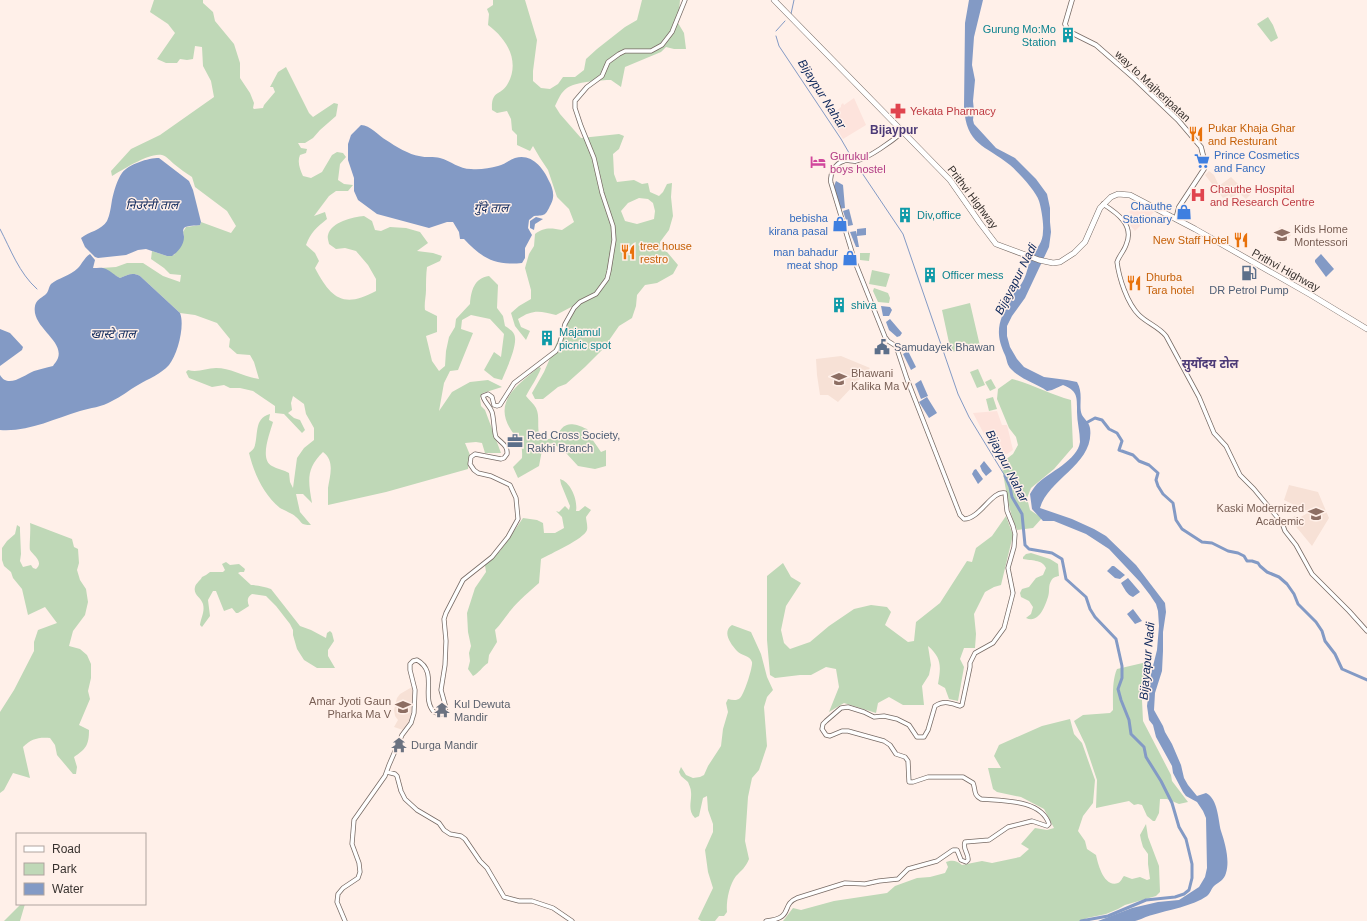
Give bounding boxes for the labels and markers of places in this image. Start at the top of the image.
place label: Gurung Mo:Mo Station [983,23,1056,48]
building icon: Gurung Mo:Mo Station [1059,26,1077,44]
pharmacy icon: Yekata Pharmacy [889,102,907,120]
place label: Yekata Pharmacy [910,105,996,117]
place label: Pukar Khaja Ghar and Resturant [1208,122,1296,147]
restaurant icon: Pukar Khaja Ghar and Resturant [1187,125,1205,143]
place label: Prince Cosmetics and Fancy [1214,149,1300,174]
place label: Gurukul boys hostel [830,150,886,175]
supermarket icon: Prince Cosmetics and Fancy [1193,152,1211,170]
hotel icon: Gurukul boys hostel [809,153,827,171]
place label: Chauthe Hospital and Research Centre [1210,183,1315,208]
hospital icon: Chauthe Hospital and Research Centre [1189,186,1207,204]
place label: Chauthe Stationary [1122,200,1172,225]
shop icon: Chauthe Stationary [1175,203,1193,221]
building icon: Div,office [896,206,914,224]
place label: Div,office [917,209,961,221]
place label: bebisha kirana pasal [769,212,829,237]
shop icon: bebisha kirana pasal [831,215,849,233]
place label: Kids Home Montessori [1294,223,1348,248]
school or university icon: Kids Home Montessori [1273,226,1291,244]
restaurant icon: New Staff Hotel [1232,231,1250,249]
place label: New Staff Hotel [1153,234,1229,246]
place label: tree house restro [640,240,692,265]
restaurant icon: tree house restro [619,243,637,261]
place label: man bahadur meat shop [773,246,838,271]
shop icon: man bahadur meat shop [841,249,859,267]
fuel station icon: DR Petrol Pump [1240,264,1258,282]
building icon: Officer mess [921,266,939,284]
place label: Officer mess [942,269,1004,281]
place label: Dhurba Tara hotel [1146,271,1194,296]
restaurant icon: Dhurba Tara hotel [1125,274,1143,292]
place label: DR Petrol Pump [1209,284,1289,296]
building icon: shiva [830,296,848,314]
place label: shiva [851,299,878,311]
place label: Majamul picnic spot [559,326,611,351]
building icon: Majamul picnic spot [538,329,556,347]
public building icon: Samudayek Bhawan [873,338,891,356]
place label: Samudayek Bhawan [894,341,995,353]
place label: Bhawani Kalika Ma V [851,367,910,392]
school or university icon: Bhawani Kalika Ma V [830,370,848,388]
place label: Red Cross Society, Rakhi Branch [527,429,620,454]
office icon: Red Cross Society, Rakhi Branch [506,432,524,450]
place label: Kaski Modernized Academic [1217,502,1305,527]
school or university icon: Kaski Modernized Academic [1307,505,1325,523]
place label: Amar Jyoti Gaun Pharka Ma V [309,695,392,720]
school or university icon: Amar Jyoti Gaun Pharka Ma V [394,698,412,716]
place label: Kul Dewuta Mandir [454,698,511,723]
temple icon: Kul Dewuta Mandir [433,701,451,719]
temple icon: Durga Mandir [390,736,408,754]
place label: Durga Mandir [411,739,478,751]

